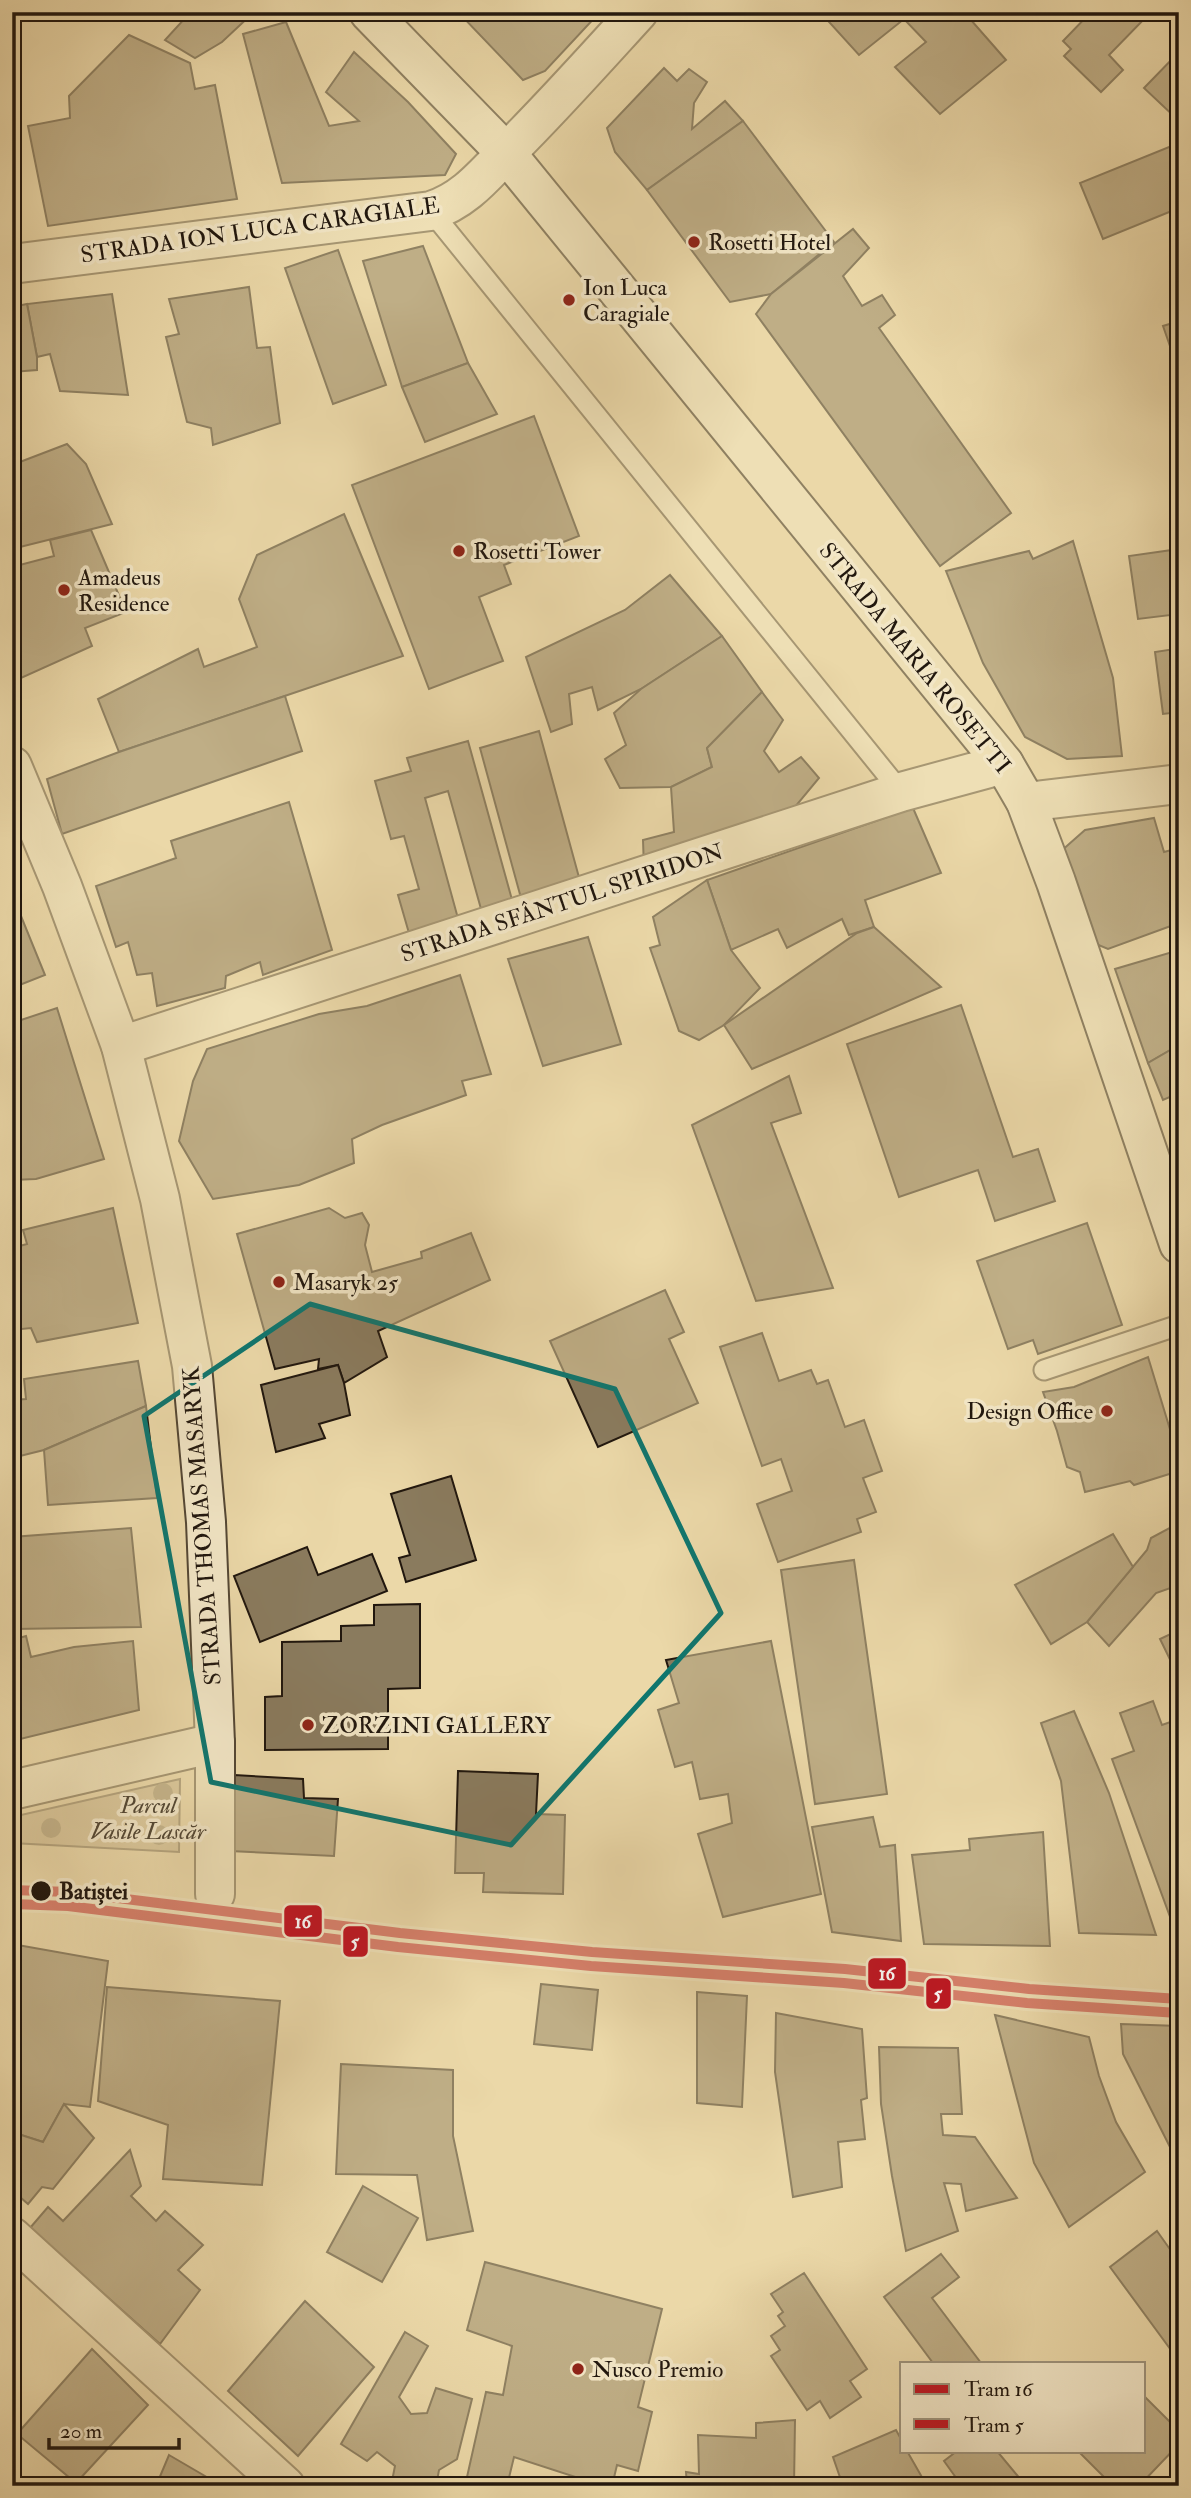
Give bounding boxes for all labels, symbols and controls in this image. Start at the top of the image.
street label: STRADA ION LUCA CARAGIALE [79,190,441,270]
place label: Rosetti Hotel [708,228,831,257]
marker: Rosetti Hotel [686,234,702,250]
place label: Ion Luca Caragiale [583,273,670,328]
marker: Ion Luca Caragiale [561,292,577,308]
place label: Rosetti Tower [473,537,601,566]
street label: STRADA MARIA ROSETTI [813,537,1017,779]
marker: Rosetti Tower [451,543,467,559]
place label: Amadeus Residence [77,563,170,618]
marker: Amadeus Residence [56,582,72,598]
street label: STRADA SFÂNTUL SPIRIDON [397,837,727,969]
place label: Masaryk 25 [293,1268,398,1297]
marker: Masaryk 25 [271,1274,287,1290]
street label: STRADA THOMAS MASARYK [176,1365,228,1686]
place label: Design Office [966,1397,1093,1426]
marker: Design Office [1099,1403,1115,1419]
place label: ZORZINI GALLERY [322,1711,552,1740]
marker: ZORZINI GALLERY [300,1717,316,1733]
park label: Parcul Vasile Lascăr [91,1791,207,1846]
place label: Batiștei [59,1877,128,1906]
marker: Batiștei [29,1879,53,1903]
line badge: 16 [283,1904,323,1938]
text: 16 [295,1910,313,1934]
line badge: 5 [342,1925,369,1958]
text: 5 [351,1930,360,1954]
line badge: 16 [867,1957,907,1990]
text: 16 [879,1962,897,1986]
line badge: 5 [925,1977,952,2010]
text: 5 [934,1982,943,2006]
place label: Nusco Premio [592,2355,723,2384]
marker: Nusco Premio [570,2361,586,2377]
legend [900,2362,1146,2452]
text: Tram 16 [964,2376,1034,2403]
scale bar [49,2407,178,2451]
text: Tram 5 [964,2412,1024,2439]
text: 20 m [60,2418,102,2445]

